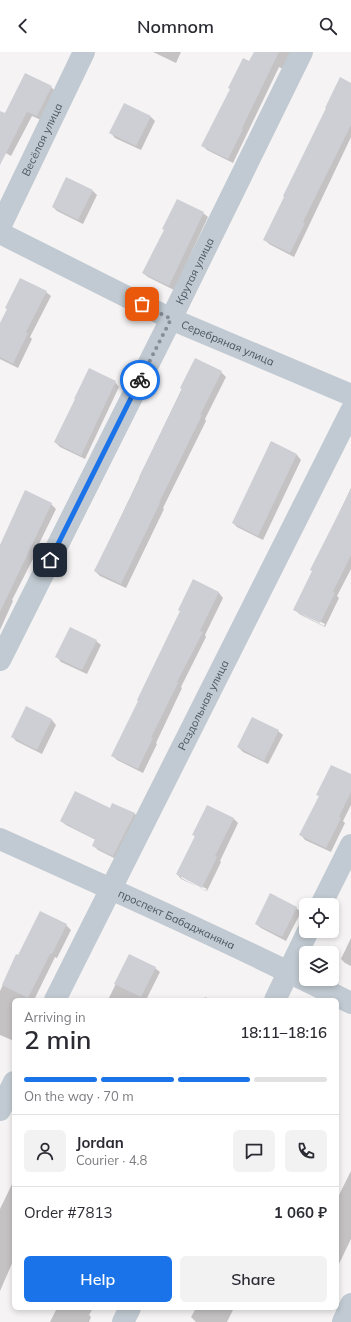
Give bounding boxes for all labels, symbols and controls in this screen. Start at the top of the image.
icon: back [12,15,34,37]
text: Nomnom [137,15,214,38]
icon: search [317,15,339,37]
street label: Весёлая улица [18,101,65,178]
street label: Крутая улица [172,235,217,307]
pin [125,287,159,321]
icon: bag [131,293,153,315]
street label: Серебряная улица [179,317,276,369]
courier [120,360,160,400]
icon: bike [129,369,151,391]
pin [33,543,67,577]
icon: home [39,549,61,571]
street label: Раздольная улица [175,658,232,753]
street label: проспект Бабаджаняна [116,886,237,952]
map controls [299,898,339,986]
button: locate [299,898,339,938]
button: layers [299,946,339,986]
text: Arriving in [24,1009,86,1025]
text: 2 min [24,1023,92,1056]
text: 18:11–18:16 [240,1023,327,1042]
text: On the way · 70 m [24,1088,134,1104]
button: person [24,1130,66,1172]
button: chat [233,1130,275,1172]
button: phone [285,1130,327,1172]
text: Jordan [76,1133,124,1152]
text: Courier · 4.8 [76,1152,147,1168]
text: Order #7813 [24,1203,112,1222]
text: 1 060 ₽ [274,1203,327,1222]
button: Help [24,1256,172,1302]
button: Share [180,1256,327,1302]

